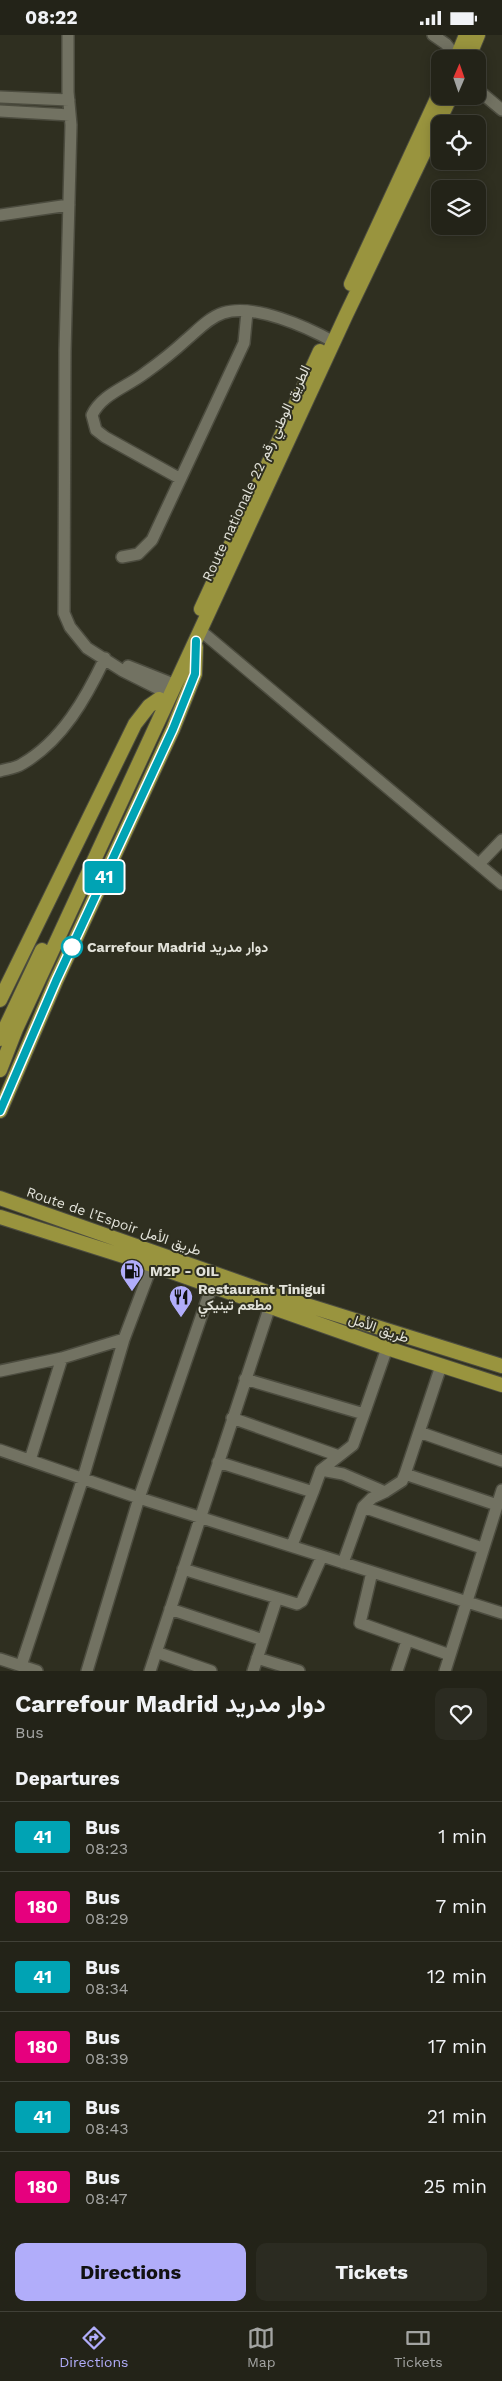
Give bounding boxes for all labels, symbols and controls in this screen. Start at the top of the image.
text: 08:22 [25,6,78,29]
north arrow [431,50,486,105]
map controls [431,50,486,235]
button: locate [431,115,486,170]
button: layers [431,180,486,235]
street label: Route nationale 22 الطريق الوطني رقم [199,363,317,585]
line badge: 41 [82,861,126,893]
text: 41 [95,866,113,887]
marker: Carrefour Madrid دوار مدريد [61,936,83,958]
place label: Carrefour Madrid دوار مدريد [87,939,268,956]
street label: Route de l’Espoir طريق الأمل [24,1184,203,1259]
fuel station icon: M2P - OIL [119,1258,145,1292]
place label: M2P - OIL [150,1263,219,1279]
place label: Restaurant Tinigui مطعم تينيكي [198,1281,325,1317]
restaurant icon: Restaurant Tinigui مطعم تينيكي [168,1284,194,1318]
street label: طريق الأمل [347,1310,411,1347]
button: heart [435,1688,487,1740]
text: Carrefour Madrid دوار مدريد [15,1690,326,1718]
text: Bus [15,1723,44,1742]
text: Departures [15,1767,120,1790]
text: Bus [85,1816,120,1839]
text: 1 min [438,1825,487,1848]
text: 41 [33,1826,52,1847]
text: 08:23 [85,1839,128,1858]
text: Bus [85,1886,120,1909]
text: 7 min [436,1895,487,1918]
text: 180 [27,1896,58,1917]
text: 08:29 [85,1909,129,1928]
text: Bus [85,1956,120,1979]
text: 12 min [427,1965,487,1988]
text: 41 [33,1966,52,1987]
text: 08:34 [85,1979,129,1998]
text: Bus [85,2026,120,2049]
text: 17 min [428,2035,487,2058]
text: 180 [27,2036,58,2057]
text: 08:39 [85,2049,129,2068]
text: Bus [85,2096,120,2119]
text: 21 min [427,2105,487,2128]
text: 41 [33,2106,52,2127]
text: 08:43 [85,2119,129,2138]
text: Bus [85,2166,120,2189]
text: 25 min [423,2175,487,2198]
text: 180 [27,2176,58,2197]
text: 08:47 [85,2189,128,2208]
button: Directions [15,2243,246,2301]
button: Tickets [256,2243,487,2301]
tab: Directions [59,2324,128,2370]
tab: Map [247,2324,276,2370]
tab: Tickets [394,2324,443,2370]

